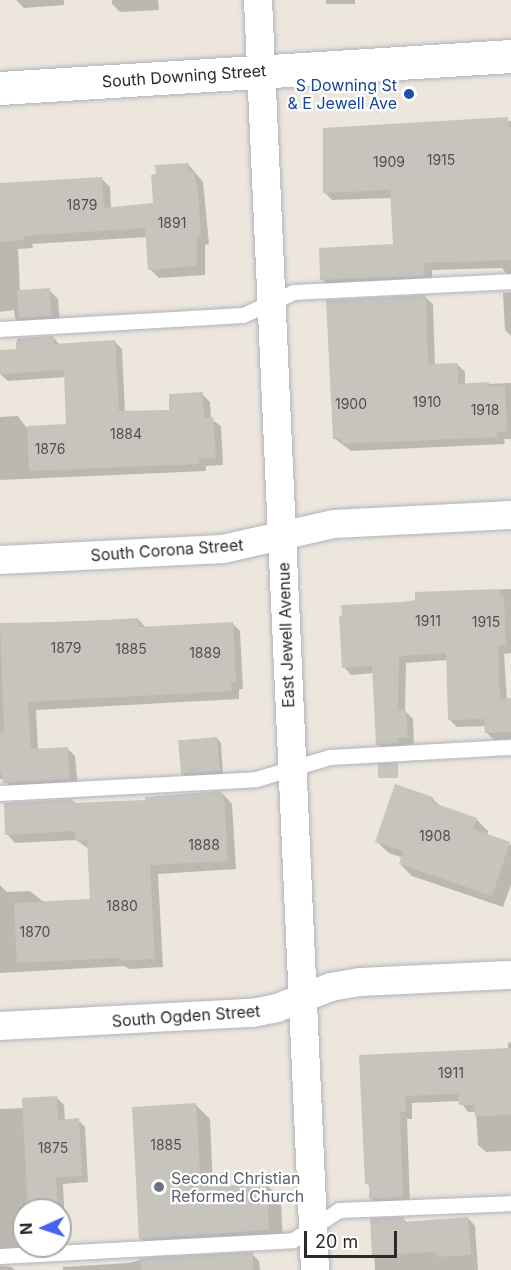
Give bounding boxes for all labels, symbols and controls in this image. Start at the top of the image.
street label: South Downing Street [101,61,267,91]
place label: S Downing St & E Jewell Ave [288,75,397,113]
marker: S Downing St & E Jewell Ave [402,87,416,101]
house number: 1915 [427,152,455,168]
house number: 1909 [373,154,405,170]
house number: 1879 [67,197,97,213]
house number: 1891 [158,215,186,231]
house number: 1910 [413,394,441,410]
house number: 1900 [335,396,367,412]
house number: 1918 [471,402,499,418]
house number: 1884 [110,426,142,442]
house number: 1876 [35,441,65,457]
street label: South Corona Street [90,535,244,565]
street label: East Jewell Avenue [274,562,298,708]
house number: 1911 [415,613,441,629]
house number: 1915 [472,614,500,630]
house number: 1879 [51,640,81,656]
house number: 1885 [115,641,147,657]
house number: 1889 [189,645,221,661]
house number: 1908 [419,828,451,844]
house number: 1888 [188,837,220,853]
house number: 1880 [106,898,138,914]
house number: 1870 [20,924,50,940]
street label: South Ogden Street [111,1001,261,1031]
house number: 1911 [438,1065,464,1081]
house number: 1885 [150,1137,182,1153]
house number: 1875 [38,1140,68,1156]
place label: Second Christian Reformed Church [171,1168,304,1206]
marker: Second Christian Reformed Church [152,1180,166,1194]
north arrow [12,1198,72,1258]
scale bar [307,1219,400,1257]
text: N [16,1222,36,1235]
text: 20 m [315,1231,358,1252]

